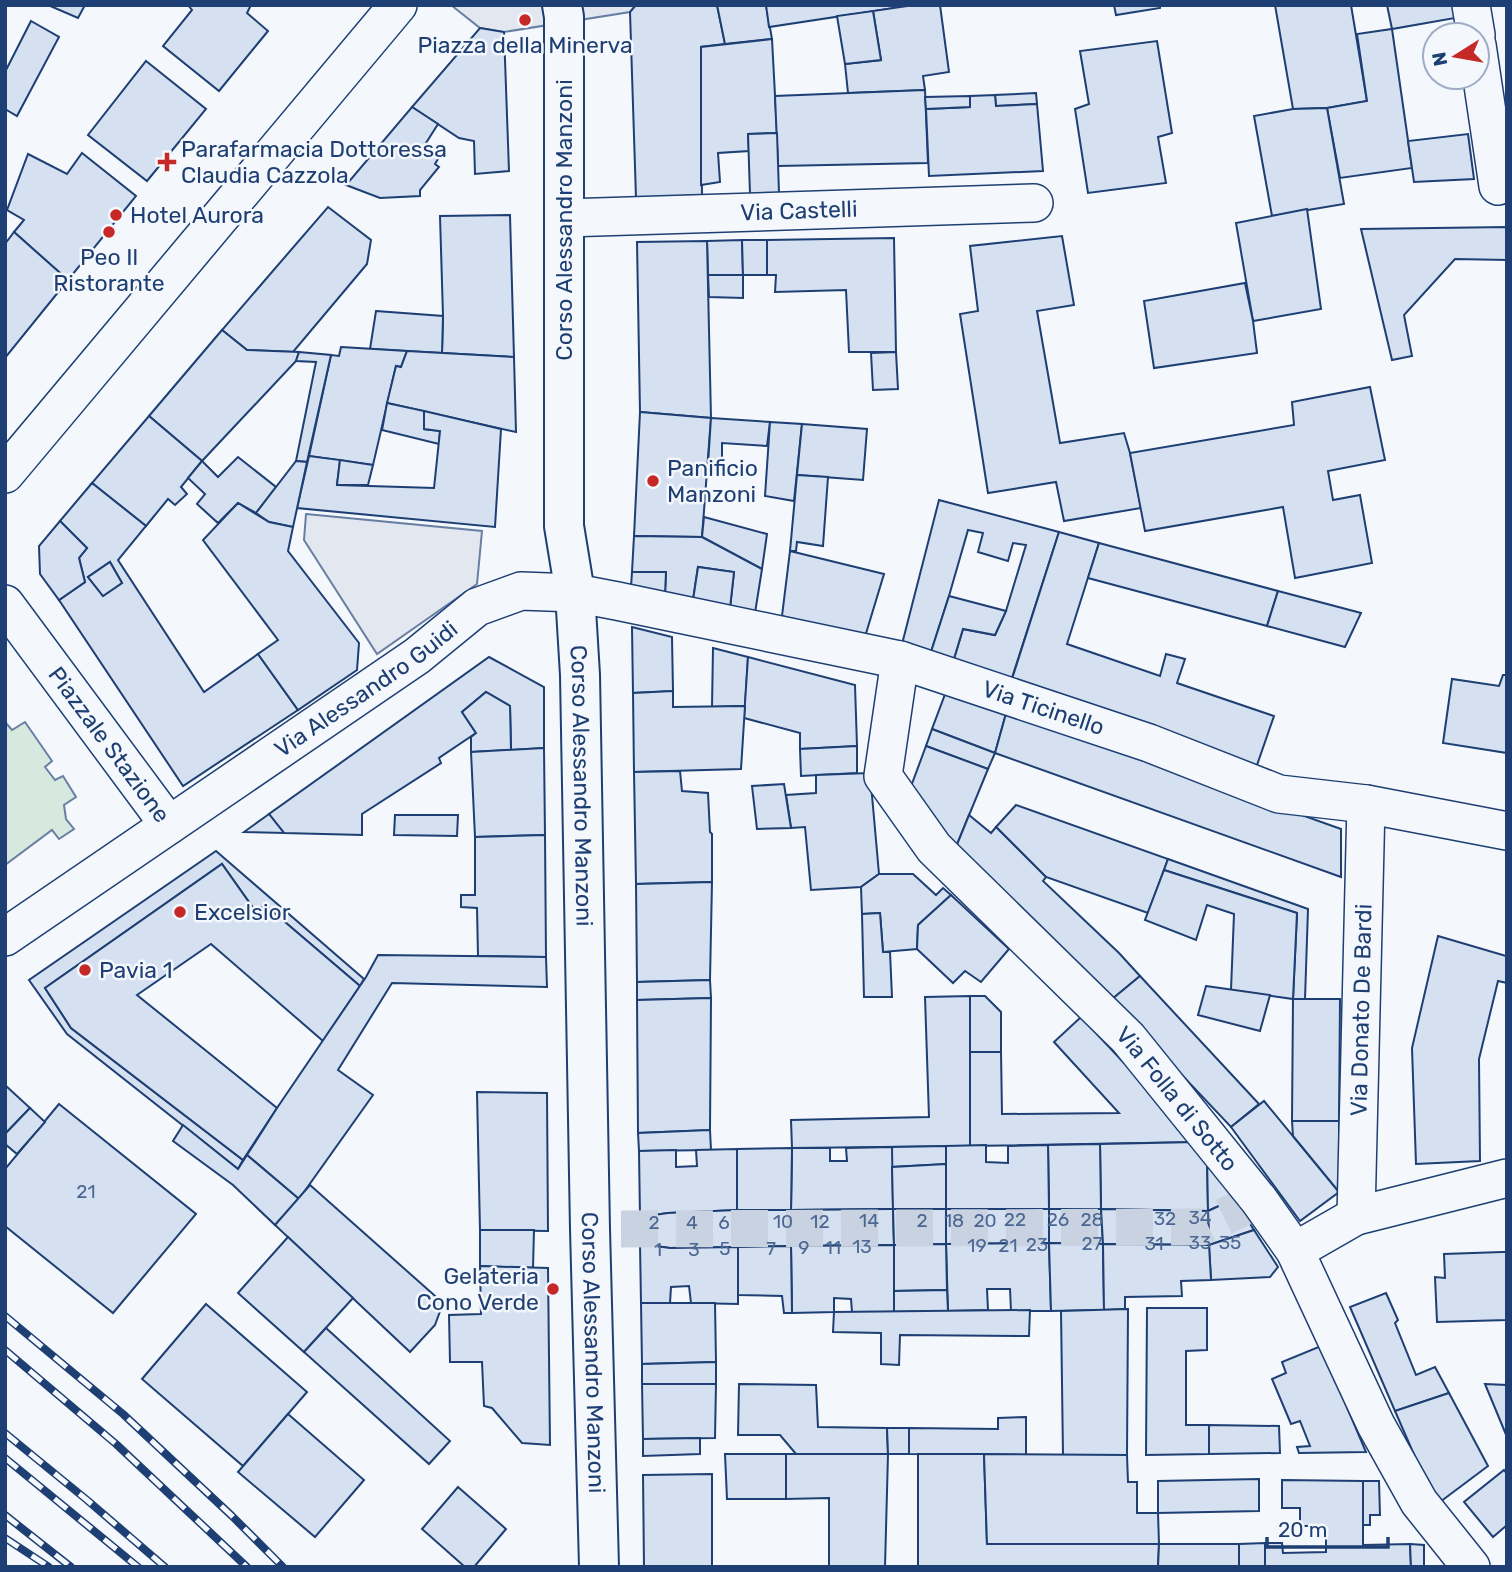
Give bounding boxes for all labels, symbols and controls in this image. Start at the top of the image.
marker: Piazza della Minerva [517,12,533,28]
north arrow [1421,21,1491,91]
place label: Piazza della Minerva [417,31,633,59]
text: N [1427,50,1452,68]
street label: Corso Alessandro Manzoni [550,79,578,361]
place label: Parafarmacia Dottoressa Claudia Cazzola [181,135,447,189]
marker: Parafarmacia Dottoressa Claudia Cazzola [159,154,175,170]
street label: Via Castelli [740,195,858,226]
place label: Hotel Aurora [130,201,264,229]
marker: Hotel Aurora [108,207,124,223]
marker: Peo Il Ristorante [101,224,117,240]
place label: Peo Il Ristorante [53,243,165,297]
place label: Panificio Manzoni [667,454,758,508]
marker: Panificio Manzoni [645,473,661,489]
street label: Via Alessandro Guidi [269,615,463,763]
street label: Corso Alessandro Manzoni [564,644,599,927]
street label: Piazzale Stazione [42,661,176,828]
street label: Via Ticinello [979,674,1108,741]
place label: Excelsior [194,898,291,926]
street label: Via Donato De Bardi [1344,903,1378,1117]
marker: Excelsior [172,904,188,920]
place label: Pavia 1 [99,956,173,984]
marker: Pavia 1 [77,962,93,978]
street label: Via Folla di Sotto [1110,1020,1244,1177]
house number: 21 [76,1180,96,1203]
house number: 34 [1188,1206,1212,1229]
house number: 32 [1154,1207,1176,1230]
house number: 22 [1004,1208,1026,1231]
house number: 26 [1047,1208,1069,1231]
house number: 28 [1080,1208,1104,1231]
house number: 14 [859,1209,879,1232]
house number: 2 [916,1209,928,1232]
house number: 18 [944,1209,964,1232]
house number: 20 [973,1209,997,1232]
house number: 10 [773,1210,793,1233]
house number: 12 [810,1210,830,1233]
house number: 2 [648,1211,660,1234]
house number: 4 [686,1211,698,1234]
house number: 6 [718,1211,730,1234]
street label: Corso Alessandro Manzoni [576,1212,611,1494]
house number: 33 [1189,1231,1211,1254]
house number: 35 [1219,1231,1241,1254]
house number: 27 [1082,1232,1103,1255]
house number: 31 [1144,1232,1164,1255]
house number: 23 [1026,1233,1048,1256]
house number: 19 [967,1234,987,1257]
house number: 21 [998,1234,1018,1257]
house number: 13 [852,1235,872,1258]
house number: 9 [798,1236,810,1259]
house number: 11 [825,1236,841,1259]
house number: 5 [719,1237,731,1260]
house number: 7 [766,1237,776,1260]
house number: 1 [654,1238,662,1261]
house number: 3 [688,1238,700,1261]
place label: Gelateria Cono Verde [417,1262,539,1316]
marker: Gelateria Cono Verde [545,1281,561,1297]
scale bar [1267,1506,1388,1550]
text: 20 m [1278,1517,1327,1542]

